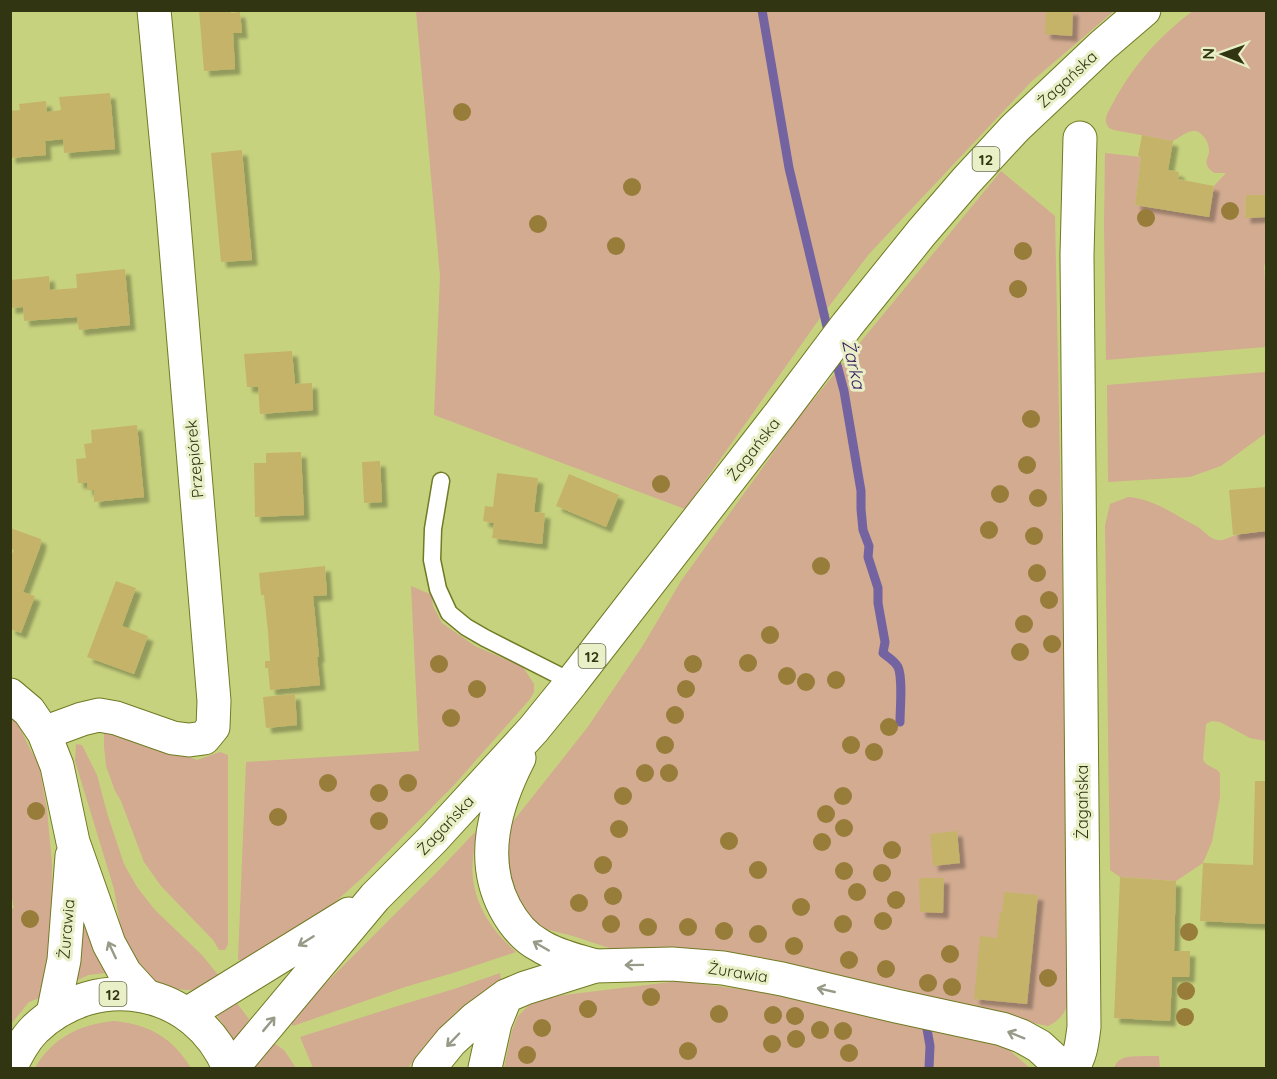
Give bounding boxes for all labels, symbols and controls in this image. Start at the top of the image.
north arrow [1193,24,1253,84]
street label: Żagańska [1033,46,1101,112]
text: N [1198,48,1218,60]
road number: 12 [972,147,1000,171]
water label: Żarka [837,337,871,392]
street label: Żagańska [722,413,784,485]
street label: Przepiórek [181,419,207,499]
road number: 12 [578,644,606,668]
street label: Żagańska [1072,765,1092,839]
street label: Żagańska [412,791,478,859]
street label: Żurawia [53,898,79,960]
one-way arrow [298,935,315,947]
one-way arrow [533,939,550,951]
one-way arrow [105,941,117,959]
street label: Żurawia [707,957,769,987]
one-way arrow [624,959,644,971]
road number: 12 [100,982,126,1006]
one-way arrow [817,983,836,995]
one-way arrow [263,1016,276,1032]
one-way arrow [1007,1029,1026,1040]
one-way arrow [446,1032,460,1047]

